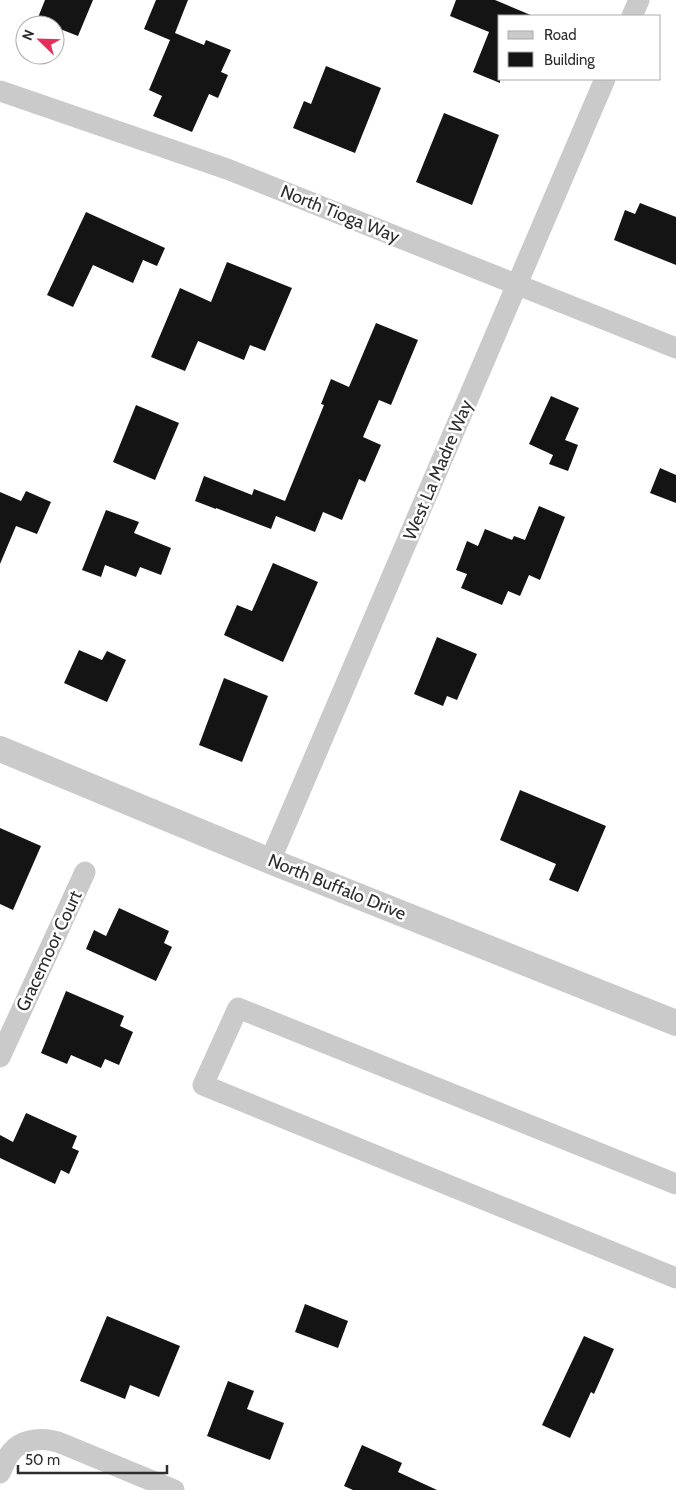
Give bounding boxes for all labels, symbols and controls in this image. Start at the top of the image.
north arrow [15,15,65,65]
legend [498,15,661,80]
text: Road [544,26,577,44]
text: N [18,27,38,43]
text: Building [544,51,595,69]
street label: North Tioga Way [277,180,403,248]
street label: West La Madre Way [398,396,478,544]
street label: North Buffalo Drive [265,849,409,925]
street label: Gracemoor Court [11,887,87,1015]
scale bar [18,1442,166,1474]
text: 50 m [25,1451,60,1469]

